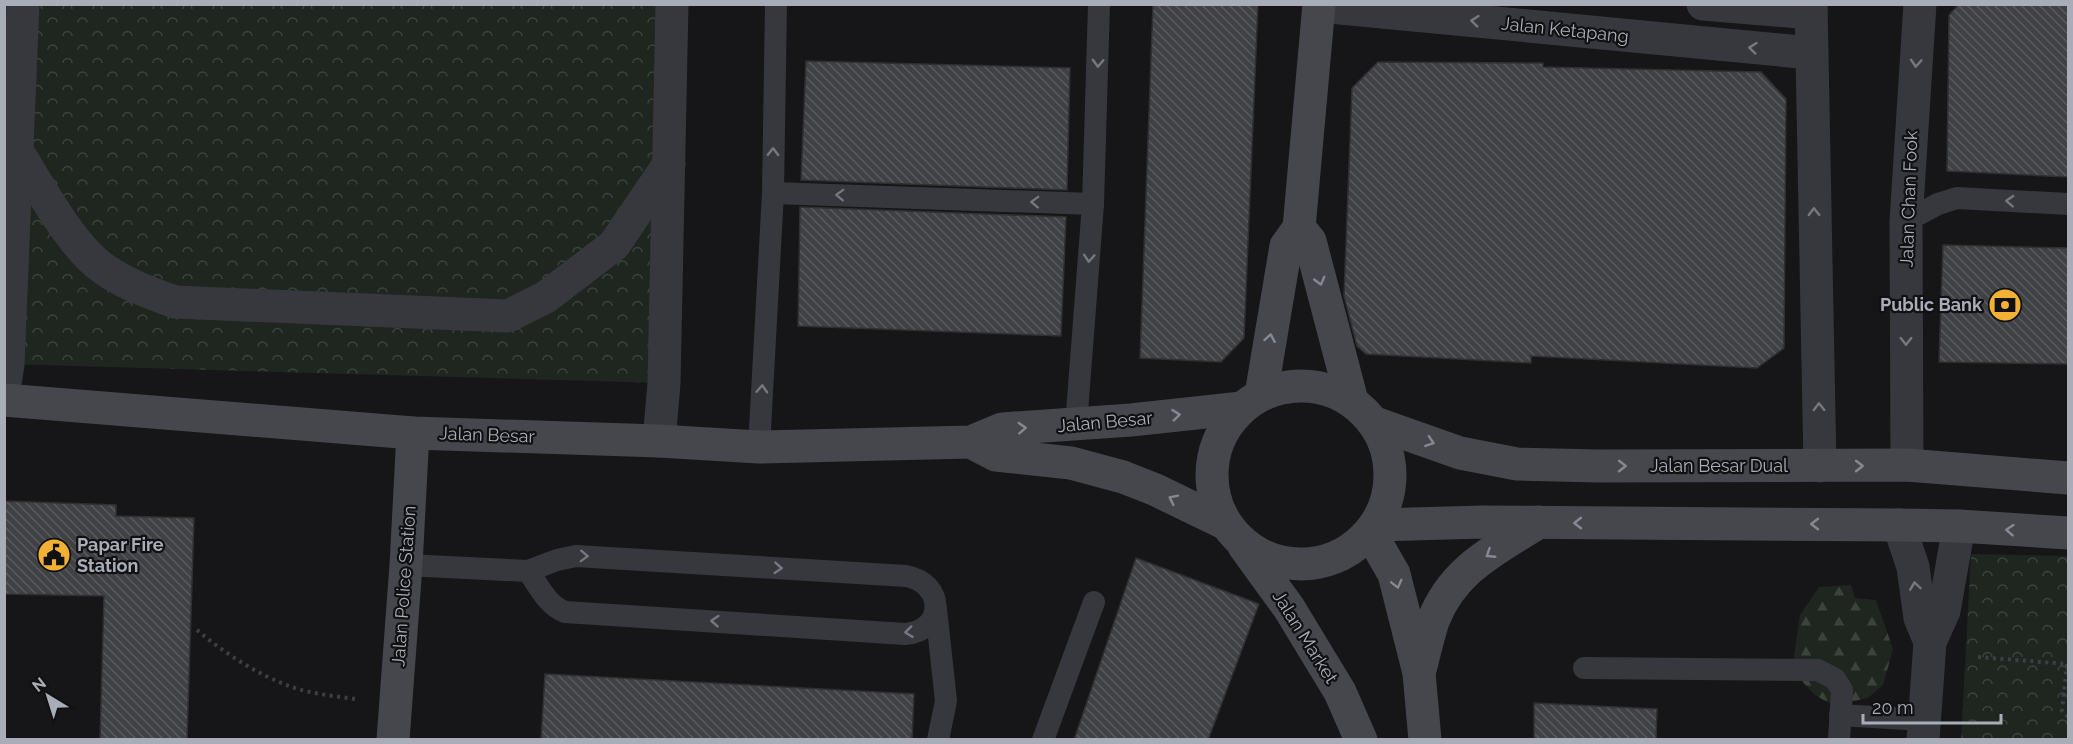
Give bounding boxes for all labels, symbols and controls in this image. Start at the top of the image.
street label: Jalan Ketapang [1500,12,1630,47]
one-way arrow [1470,15,1480,28]
one-way arrow [1748,42,1757,55]
one-way arrow [1092,58,1105,67]
one-way arrow [1910,58,1923,67]
street label: Jalan Chan Fook [1896,130,1921,268]
one-way arrow [767,148,780,157]
one-way arrow [835,189,844,201]
one-way arrow [2006,194,2015,207]
one-way arrow [1030,195,1039,208]
one-way arrow [1808,208,1821,217]
one-way arrow [1083,253,1096,262]
one-way arrow [1313,276,1326,286]
bank icon: Public Bank [1987,287,2023,323]
place label: Public Bank [1880,294,1983,315]
one-way arrow [1264,333,1276,342]
one-way arrow [1900,337,1912,346]
one-way arrow [756,384,769,393]
one-way arrow [1812,403,1825,412]
street label: Jalan Besar [1056,407,1154,436]
one-way arrow [1172,409,1181,422]
street label: Jalan Besar [439,422,536,447]
one-way arrow [1018,422,1027,435]
one-way arrow [1424,435,1435,448]
street label: Jalan Besar Dual [1650,455,1788,476]
one-way arrow [1618,460,1627,472]
one-way arrow [1855,460,1864,472]
one-way arrow [1168,494,1179,506]
street label: Jalan Police Station [387,505,420,667]
one-way arrow [1574,517,1583,529]
one-way arrow [1811,518,1820,530]
one-way arrow [2006,523,2015,536]
place label: Papar Fire Station [77,534,164,576]
public building icon: Papar Fire Station [36,537,72,573]
one-way arrow [1486,546,1496,558]
one-way arrow [579,550,588,563]
one-way arrow [774,562,783,575]
one-way arrow [1389,579,1402,589]
one-way arrow [1910,581,1922,591]
street label: Jalan Market [1269,586,1342,687]
one-way arrow [710,615,719,628]
one-way arrow [905,625,914,638]
north arrow [18,666,78,726]
text: N [28,673,50,696]
scale bar [1863,687,2001,725]
text: 20 m [1872,697,1914,718]

